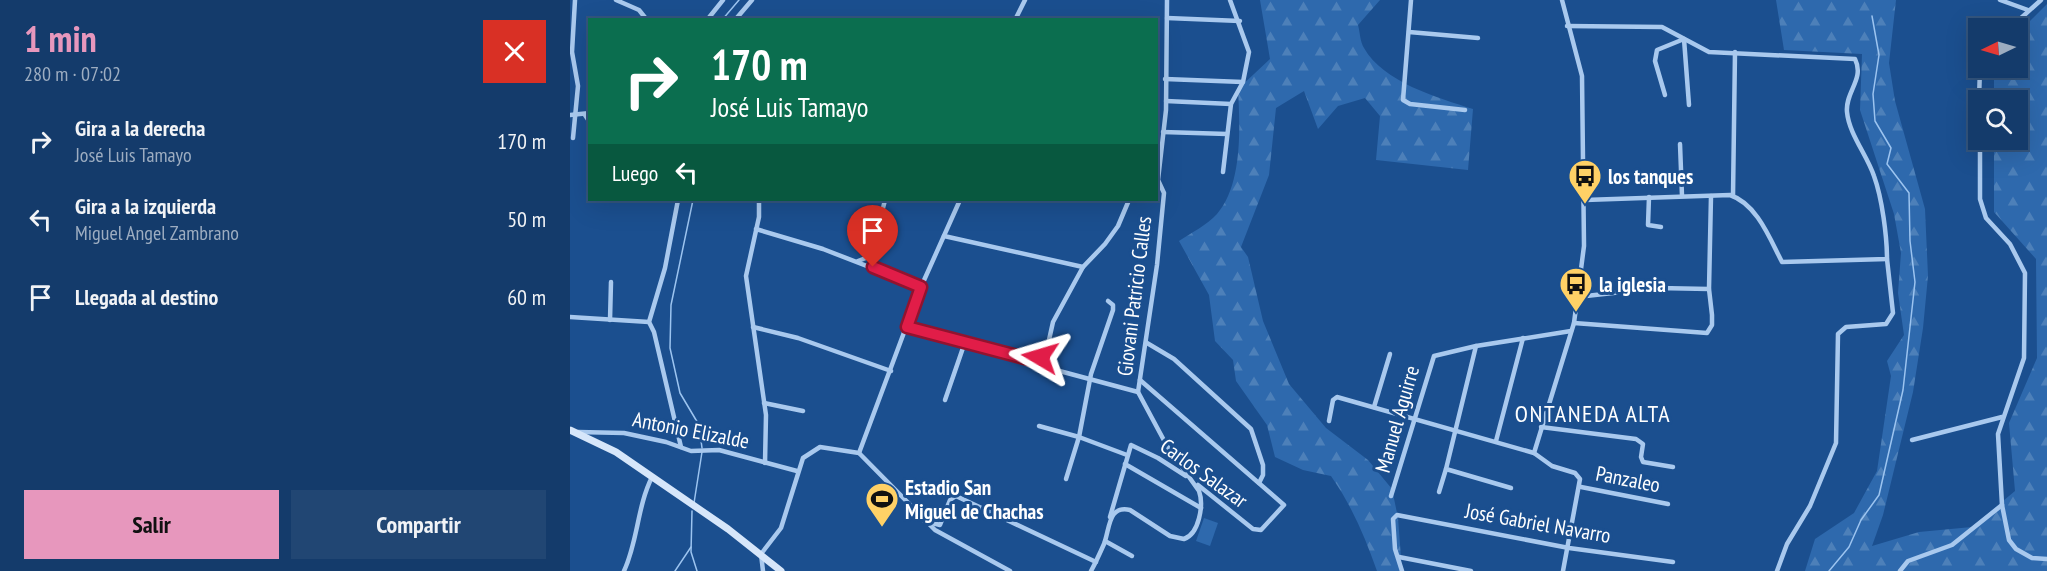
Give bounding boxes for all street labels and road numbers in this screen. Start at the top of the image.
street label: Giovani Patricio Calles [1111,215,1157,377]
street label: Manuel Aguirre [1369,362,1425,476]
street label: Antonio Elizalde [630,405,752,455]
street label: Carlos Salazar [1155,432,1253,514]
street label: Panzaleo [1594,460,1662,498]
street label: José Gabriel Navarro [1462,497,1613,549]

